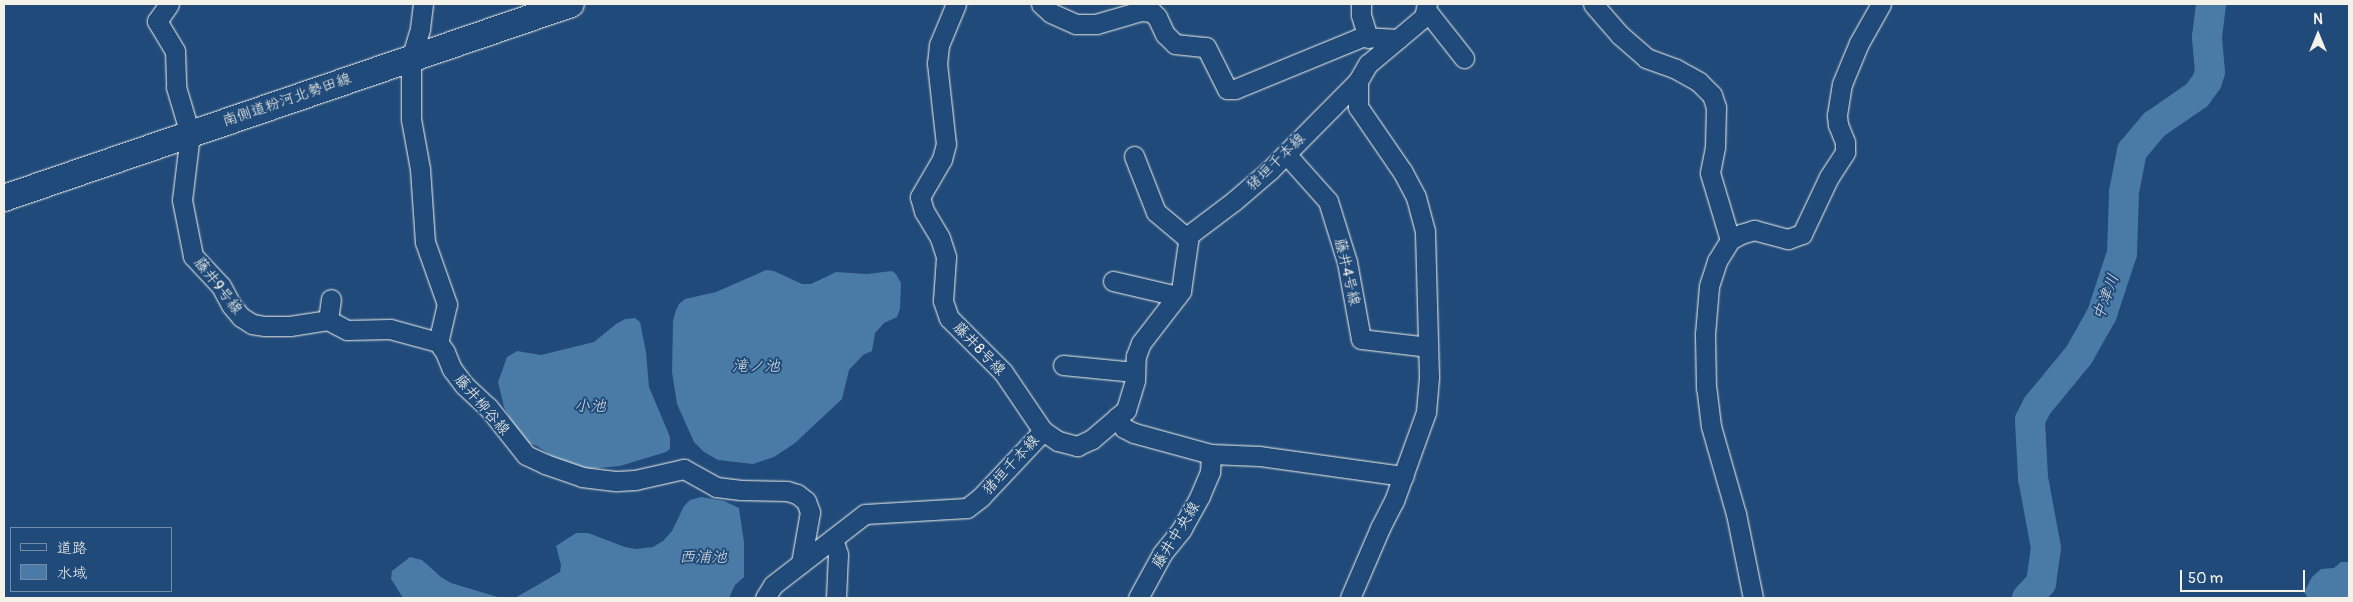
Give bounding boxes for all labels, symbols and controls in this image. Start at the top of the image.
north arrow [2293,10,2343,60]
text: N [2313,11,2323,28]
street label: 南側道粉河北勢田線 [220,70,354,130]
street label: 猪垣千本線 [1243,129,1309,195]
street label: 藤井4号線 [1331,237,1363,307]
street label: 藤井9号線 [190,254,246,318]
water label: 中津川 [2089,271,2123,323]
street label: 藤井8号線 [949,318,1009,380]
water label: 滝ノ池 [732,356,780,376]
street label: 藤井柳谷線 [451,371,513,439]
water label: 小池 [574,396,606,416]
street label: 猪垣千本線 [979,431,1043,499]
street label: 藤井中央線 [1148,498,1204,572]
legend [10,527,172,592]
text: 道路 [57,539,87,558]
water label: 西浦池 [679,547,727,567]
scale bar [2183,560,2308,592]
text: 水域 [57,564,87,583]
text: 50 m [2188,569,2223,588]

